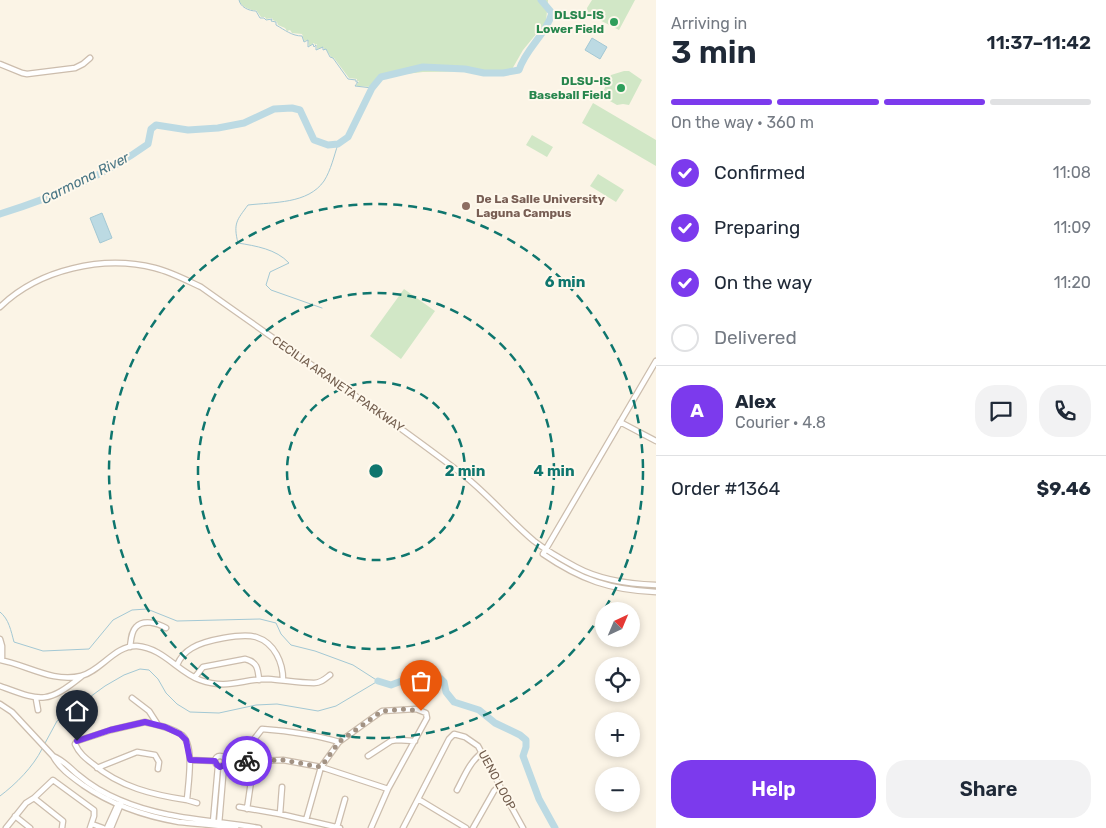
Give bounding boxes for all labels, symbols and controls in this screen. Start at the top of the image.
place label: DLSU-IS Lower Field [536,8,604,36]
text: Arriving in [671,14,747,33]
marker: DLSU-IS Lower Field [608,16,620,28]
text: 11:37–11:42 [987,31,1091,54]
text: 3 min [671,33,757,71]
place label: DLSU-IS Baseball Field [529,74,611,102]
marker: DLSU-IS Baseball Field [615,82,627,94]
text: On the way · 360 m [671,113,814,132]
water label: Carmona River [38,149,133,208]
icon: check [671,159,699,187]
text: Confirmed [714,161,805,184]
text: 11:08 [1053,163,1091,182]
place label: De La Salle University Laguna Campus [476,192,605,220]
marker: De La Salle University Laguna Campus [460,200,472,212]
icon: check [671,214,699,242]
text: Preparing [714,216,800,239]
text: 11:09 [1054,218,1091,237]
icon: check [671,269,699,297]
text: On the way [714,271,812,294]
text: 6 min [545,273,585,291]
text: 11:20 [1054,273,1091,292]
text: Delivered [714,326,797,349]
street label: CECILIA ARANETA PARKWAY [269,333,407,435]
button: chat [975,385,1027,437]
button: phone [1039,385,1091,437]
text: Alex [735,390,776,413]
text: A [690,399,704,422]
text: Courier · 4.8 [735,413,826,432]
centre of rings [367,462,385,480]
text: 2 min [445,462,485,480]
text: 4 min [533,462,575,480]
text: Order #1364 [671,477,780,500]
text: $9.46 [1036,477,1091,500]
north arrow [595,602,640,648]
map controls [595,602,640,812]
button: locate [595,657,640,702]
pin [400,660,442,711]
icon: bag [407,667,435,695]
pin [56,690,98,741]
icon: home [63,697,91,725]
button: + [595,712,640,757]
courier [222,736,272,786]
icon: bike [233,747,261,775]
street label: UENO LOOP [475,748,519,813]
button: Help [671,760,876,818]
button: Share [886,760,1091,818]
button: − [595,767,640,812]

